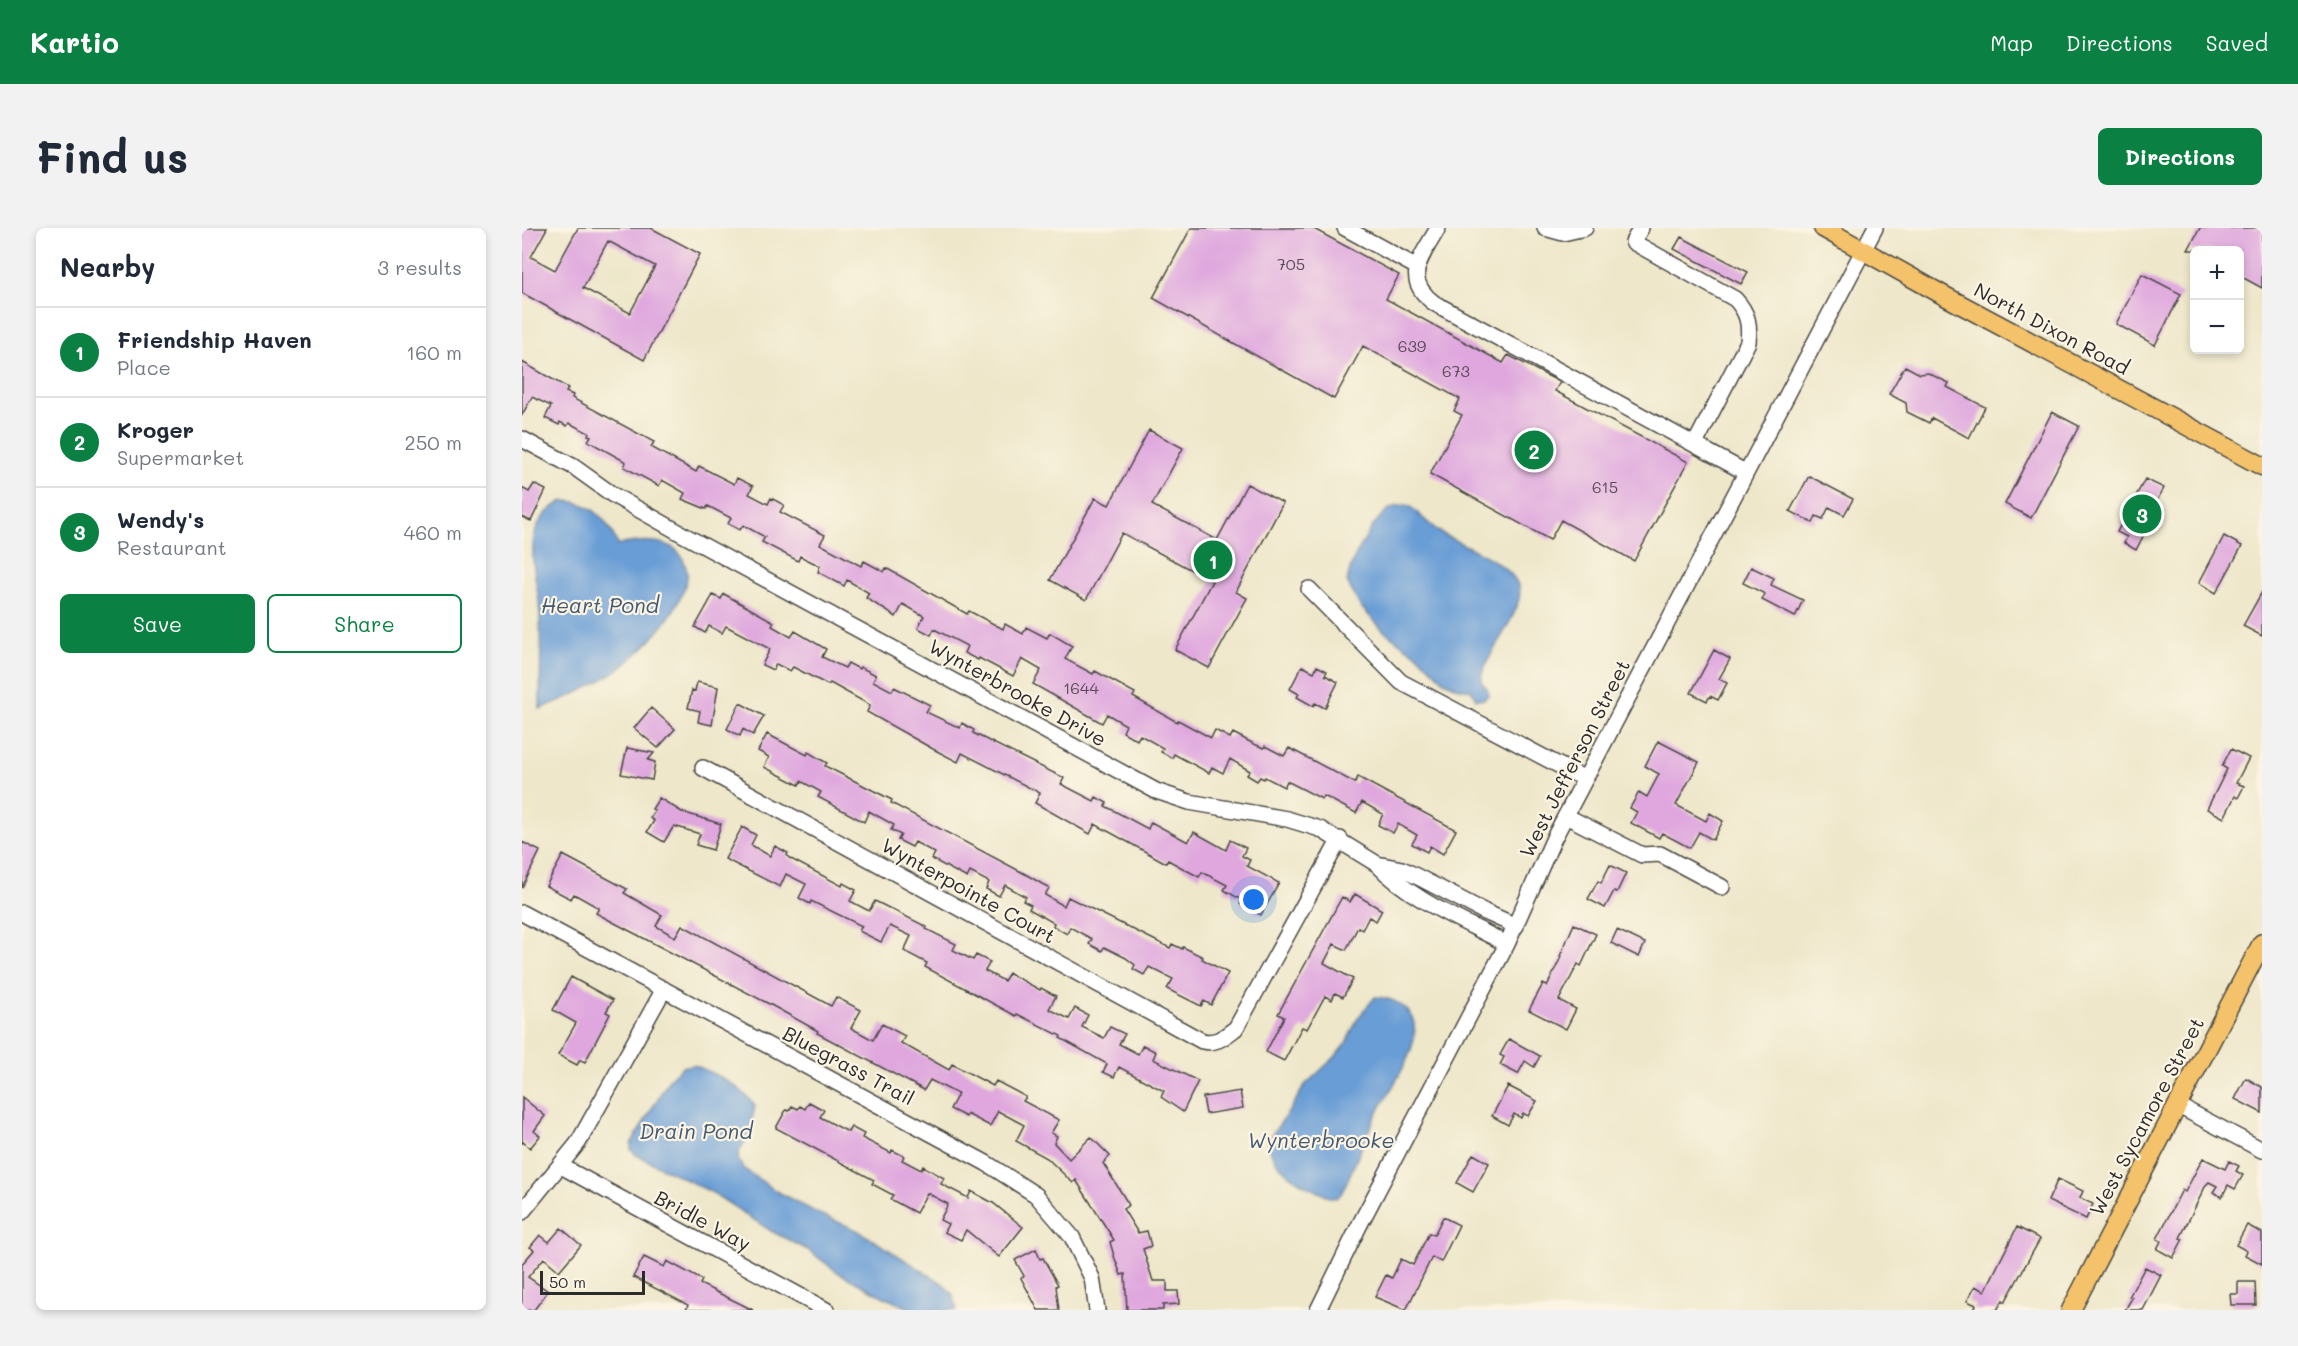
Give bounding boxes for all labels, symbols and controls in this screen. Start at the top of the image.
text: Kartio [30,24,119,60]
text: Map [1990,29,2033,56]
text: Directions [2066,29,2173,56]
text: Saved [2206,29,2268,56]
button: Directions [2098,128,2262,185]
text: Find us [36,129,188,184]
map controls [2190,246,2244,354]
button: + [2190,246,2244,300]
text: Nearby [60,250,155,284]
house number: 705 [1277,253,1305,274]
text: 3 results [377,254,462,280]
street label: North Dixon Road [1970,276,2134,380]
button: − [2190,300,2244,354]
text: Friendship Haven [117,325,312,354]
house number: 639 [1398,335,1426,356]
text: 1 [75,339,84,365]
text: 160 m [406,339,462,365]
text: Place [117,354,171,380]
house number: 673 [1442,360,1470,381]
text: Kroger [117,415,194,444]
pin: 2 [1514,428,1554,472]
text: 2 [74,429,85,455]
text: 250 m [405,429,462,455]
text: Supermarket [117,444,244,470]
house number: 615 [1592,476,1618,497]
pin: 3 [2122,492,2162,536]
text: Wendy's [117,505,204,534]
text: 3 [74,519,86,545]
text: 460 m [404,519,462,545]
text: Restaurant [117,534,227,560]
pin: 1 [1194,538,1232,582]
water label: Heart Pond [541,591,661,618]
button: Save [60,594,255,653]
button: Share [267,594,462,653]
street label: Wynterbrooke Drive [925,632,1111,752]
street label: West Jefferson Street [1513,655,1635,861]
house number: 1644 [1063,677,1099,698]
street label: Wynterpointe Court [877,831,1061,949]
your location [1239,885,1268,914]
street label: West Sycamore Street [2083,1012,2209,1220]
street label: Bluegrass Trail [779,1019,919,1111]
water label: Drain Pond [639,1117,754,1144]
water label: Wynterbrooke [1248,1126,1394,1153]
street label: Bridle Way [650,1184,756,1256]
scale bar [540,1268,645,1296]
text: 50 m [549,1271,586,1292]

